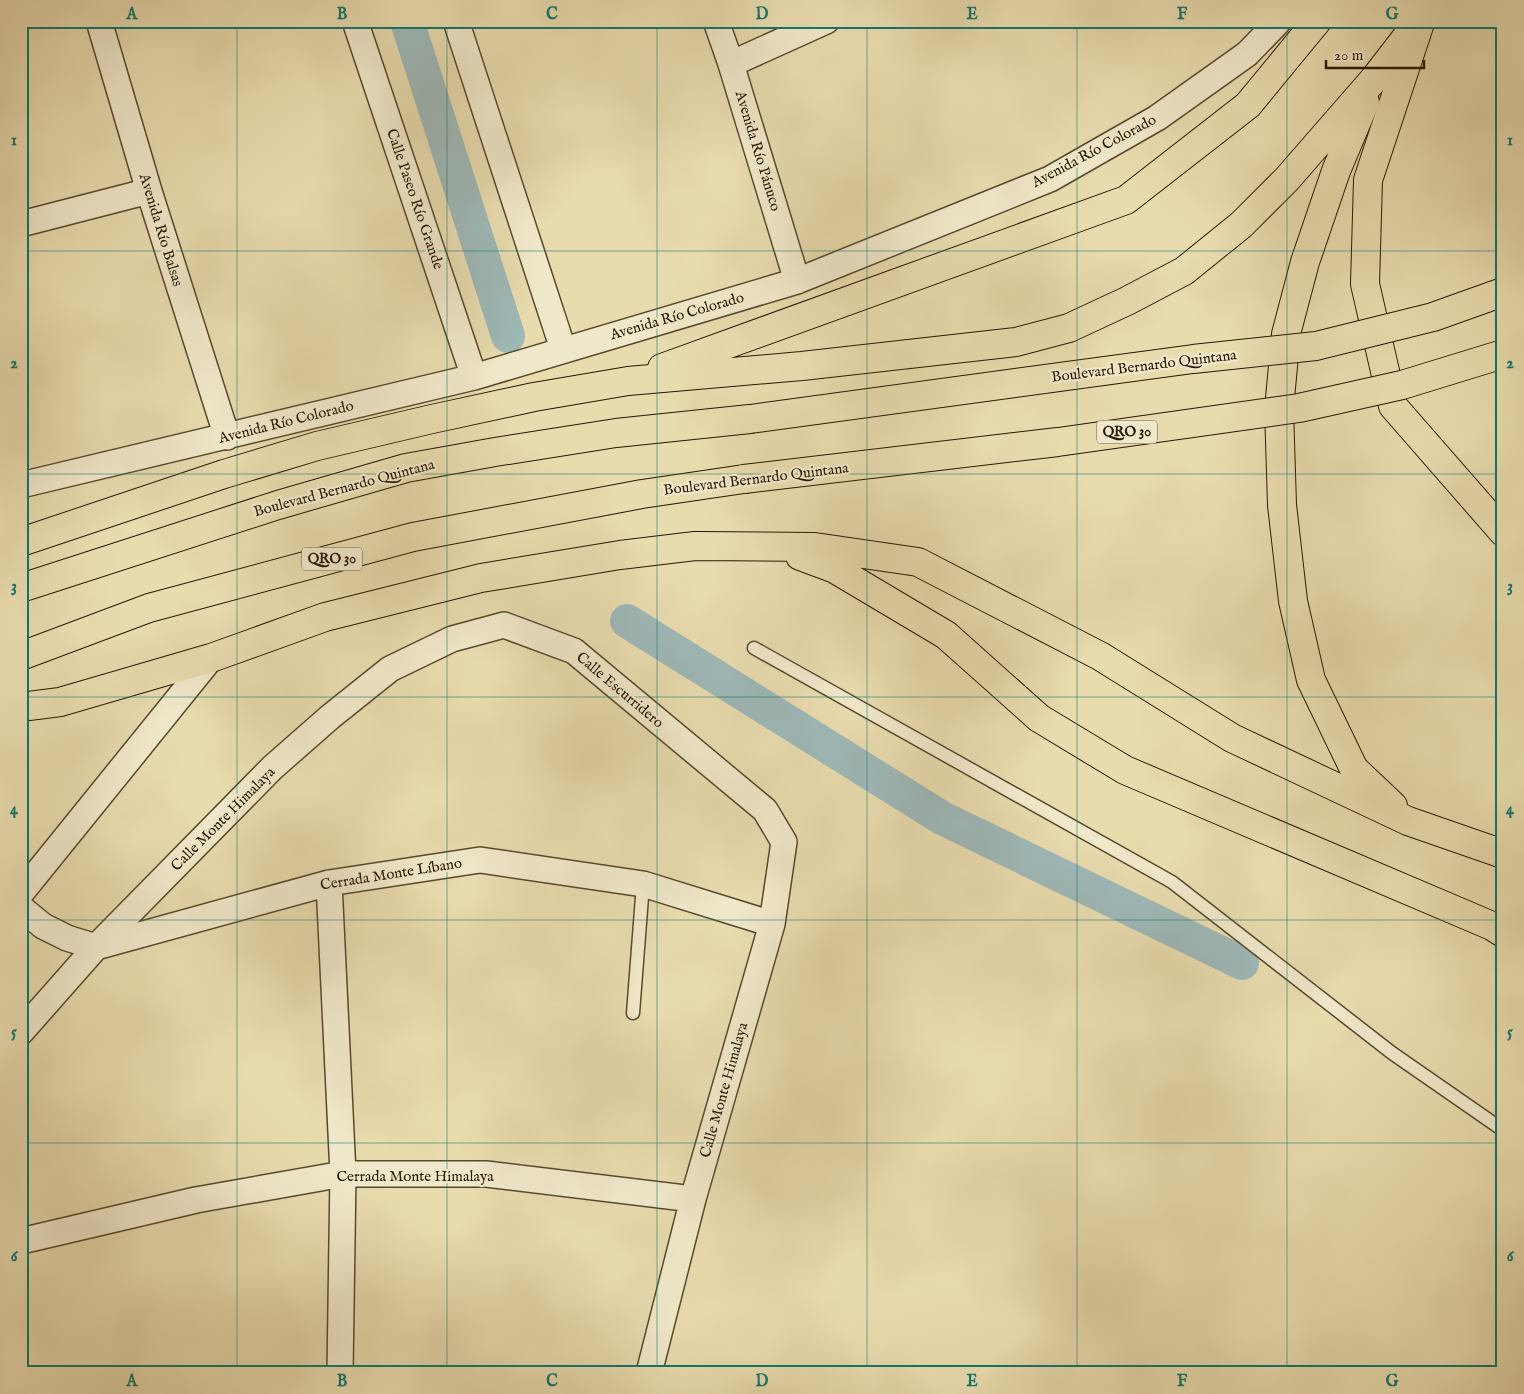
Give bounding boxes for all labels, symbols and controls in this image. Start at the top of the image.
text: A [126,5,139,25]
text: B [337,5,348,25]
text: C [546,5,558,25]
text: D [756,5,769,25]
text: E [966,5,978,25]
text: F [1177,5,1188,25]
text: G [1386,5,1399,25]
scale bar [1326,38,1424,70]
text: 20 m [1334,46,1364,65]
street label: Avenida Río Pánuco [730,88,785,213]
street label: Avenida Río Colorado [1028,110,1160,192]
street label: Calle Paseo Río Grande [382,126,448,272]
text: 1 [11,131,17,151]
text: 1 [1507,131,1513,151]
street label: Avenida Río Balsas [134,170,187,289]
street label: Avenida Río Colorado [607,288,746,344]
street label: Boulevard Bernardo Quintana [1050,345,1238,387]
text: 2 [10,354,18,374]
text: 2 [1506,354,1514,374]
street label: Avenida Río Colorado [216,396,355,448]
road number: QRO 30 [1097,421,1157,444]
street label: Boulevard Bernardo Quintana [252,455,437,521]
street label: Boulevard Bernardo Quintana [662,458,850,500]
road number: QRO 30 [302,548,362,570]
text: 3 [11,577,17,597]
text: 3 [1507,577,1513,597]
street label: Calle Escurridero [572,648,668,732]
street label: Calle Monte Himalaya [167,762,280,875]
text: 4 [10,800,19,820]
text: 4 [1506,800,1515,820]
street label: Cerrada Monte Líbano [319,853,463,895]
street label: Calle Monte Himalaya [696,1020,753,1160]
text: 5 [11,1023,17,1043]
text: 5 [1507,1023,1513,1043]
street label: Cerrada Monte Himalaya [336,1167,494,1186]
text: 6 [11,1247,19,1267]
text: 6 [1507,1247,1515,1267]
text: A [126,1372,139,1392]
text: B [337,1372,348,1392]
text: C [546,1372,558,1392]
text: D [756,1372,769,1392]
text: E [966,1372,978,1392]
text: F [1177,1372,1188,1392]
text: G [1386,1372,1399,1392]

